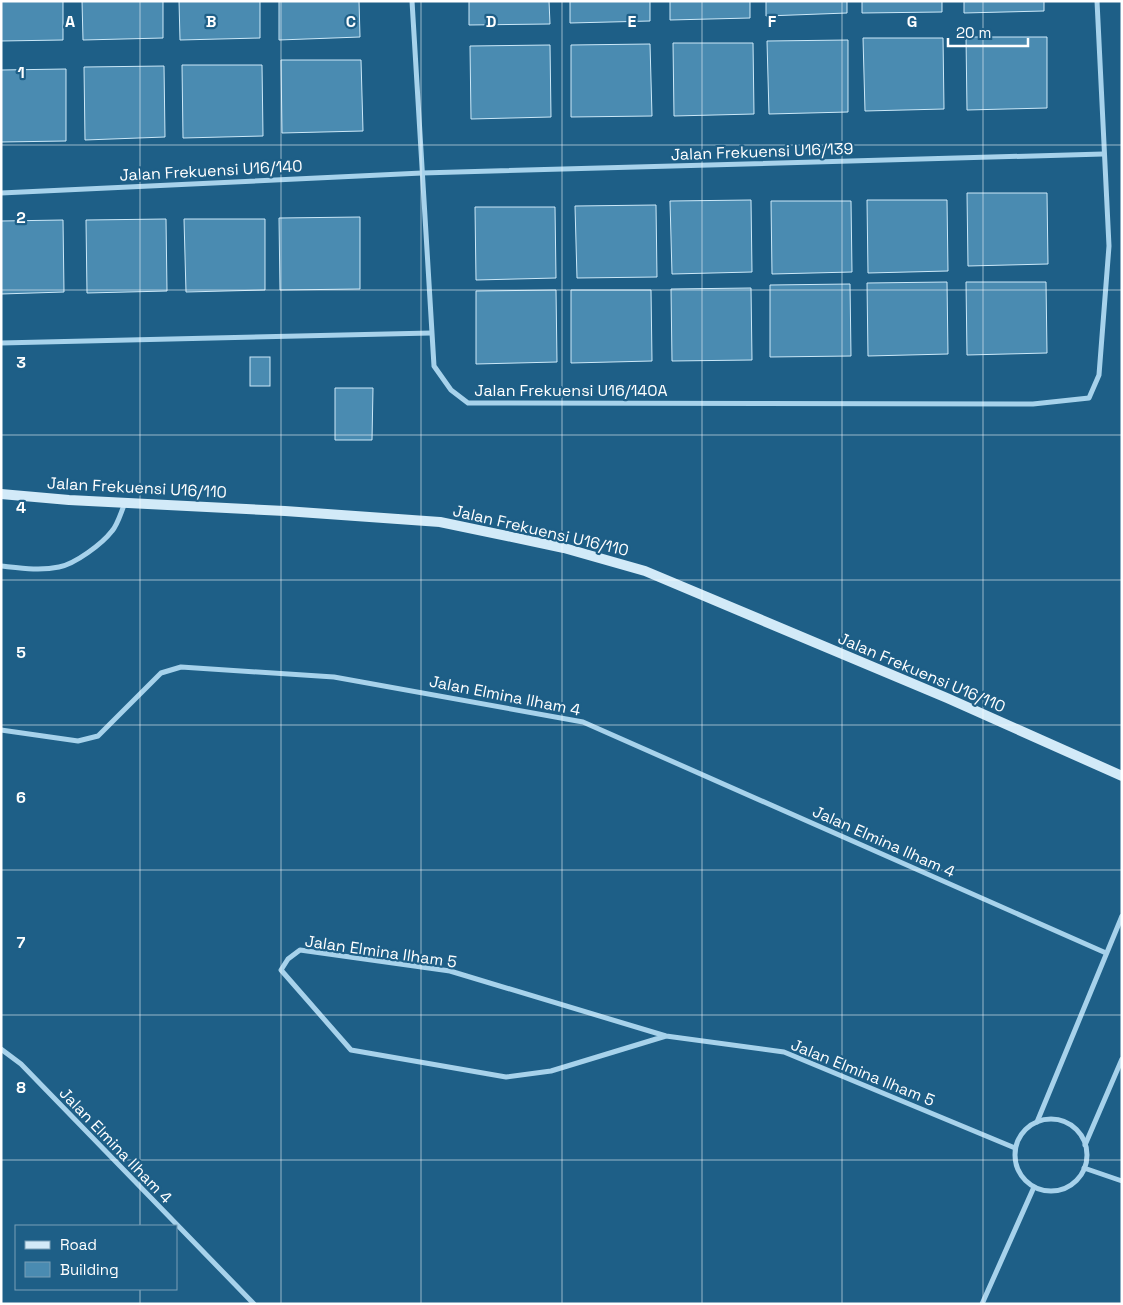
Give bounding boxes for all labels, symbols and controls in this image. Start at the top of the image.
text: A [65,11,75,32]
text: B [206,11,216,32]
text: C [346,11,356,32]
text: D [486,11,496,32]
text: E [628,11,637,32]
text: F [768,11,777,32]
text: G [907,11,917,32]
scale bar [948,15,1028,47]
text: 20 m [956,23,991,42]
text: 1 [17,62,25,83]
street label: Jalan Frekuensi U16/139 [670,138,854,165]
street label: Jalan Frekuensi U16/140 [119,155,303,186]
text: 2 [16,207,26,228]
text: 3 [16,352,26,373]
street label: Jalan Frekuensi U16/140A [474,380,668,401]
street label: Jalan Frekuensi U16/110 [47,472,227,503]
text: 4 [16,497,26,518]
street label: Jalan Frekuensi U16/110 [451,500,631,561]
street label: Jalan Frekuensi U16/110 [835,628,1009,717]
text: 5 [16,642,26,663]
street label: Jalan Elmina Ilham 4 [427,671,582,720]
text: 6 [16,787,26,808]
street label: Jalan Elmina Ilham 4 [809,801,958,882]
street label: Jalan Elmina Ilham 5 [304,930,458,973]
text: 7 [17,932,26,953]
street label: Jalan Elmina Ilham 5 [788,1034,938,1111]
text: 8 [16,1077,26,1098]
street label: Jalan Elmina Ilham 4 [55,1083,177,1208]
legend [15,1225,178,1290]
text: Road [60,1235,97,1254]
text: Building [60,1260,119,1279]

